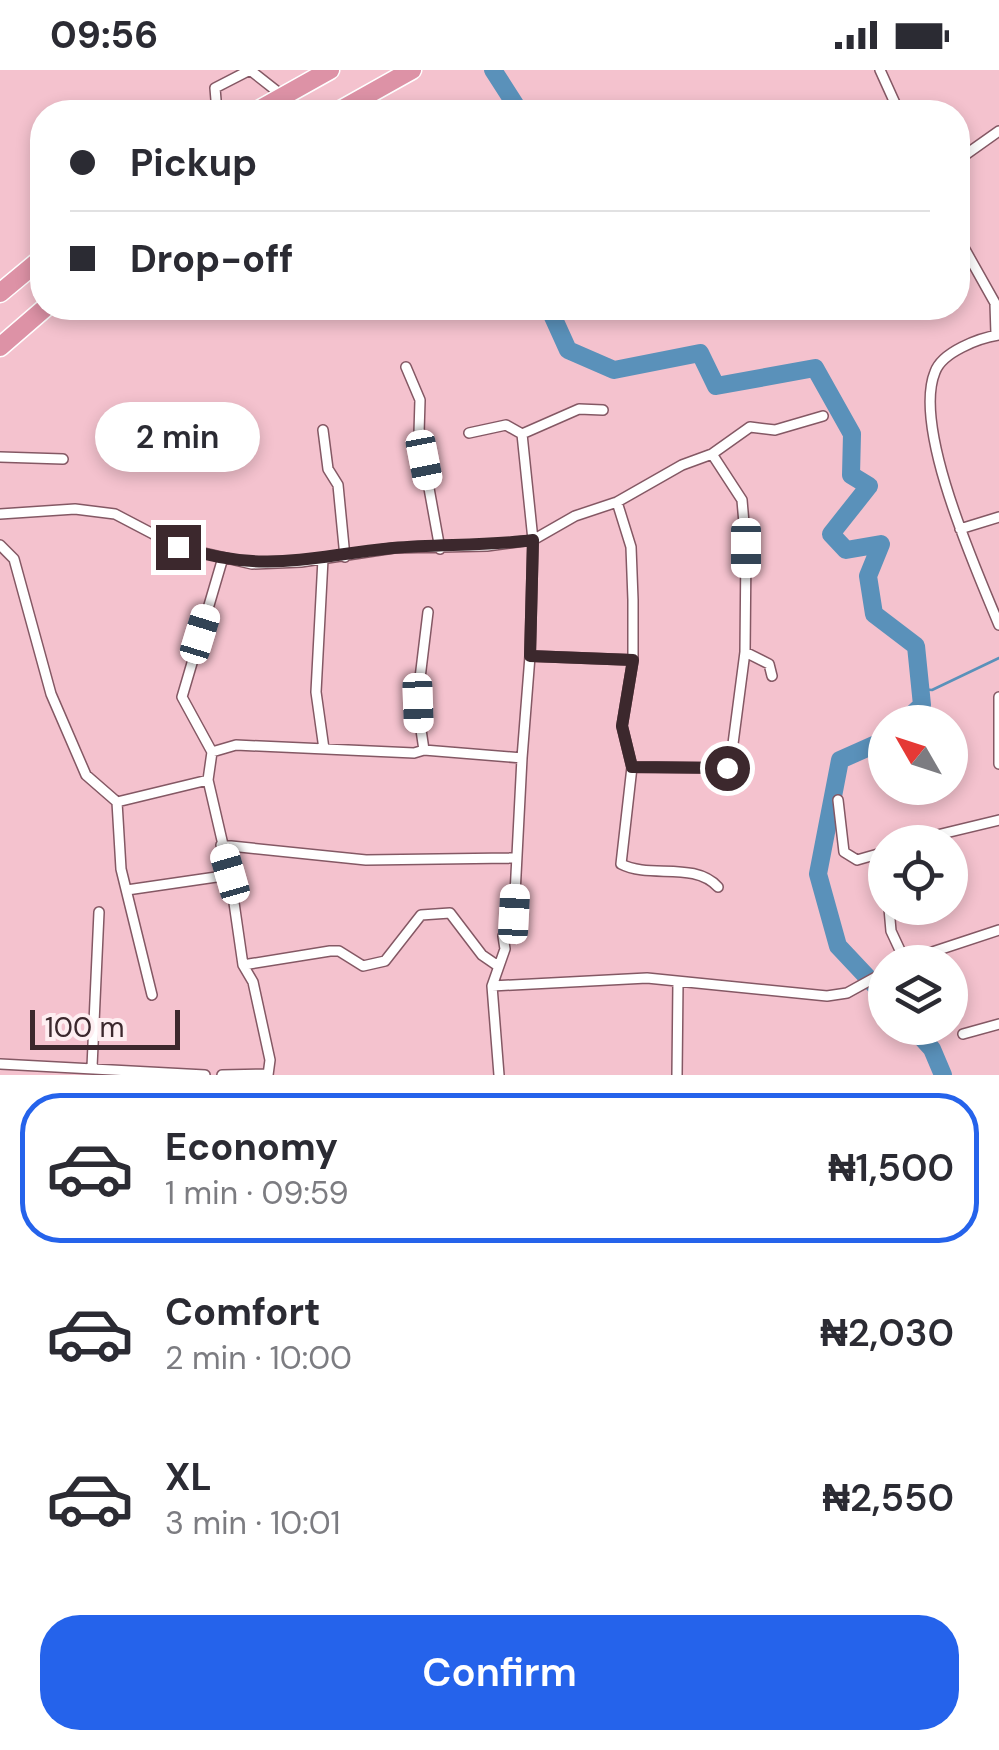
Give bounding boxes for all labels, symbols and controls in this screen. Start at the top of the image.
text: 09:56 [50,10,158,60]
text: Pickup [130,138,257,188]
text: Drop-off [130,234,293,284]
callout: 2 min [96,402,260,472]
text: 2 min [136,416,219,458]
car [404,428,444,492]
car [731,518,761,578]
route end [156,525,201,570]
car [177,601,223,667]
car [402,672,434,734]
north arrow [868,705,968,805]
map controls [868,705,968,1045]
route start [705,746,750,791]
button: locate [868,825,968,925]
car [207,841,253,907]
car [497,883,531,945]
button: layers [868,945,968,1045]
scale bar [30,1005,180,1050]
text: 100 m [45,1009,124,1046]
text: Economy [165,1122,338,1172]
icon: car [45,1123,135,1213]
text: ₦1,500 [828,1143,954,1193]
text: 1 min · 09:59 [165,1172,349,1214]
text: Comfort [165,1287,321,1337]
icon: car [45,1288,135,1378]
text: ₦2,030 [820,1308,954,1358]
text: 2 min · 10:00 [165,1337,352,1379]
text: XL [165,1452,212,1502]
icon: car [45,1453,135,1543]
text: ₦2,550 [823,1473,954,1523]
text: 3 min · 10:01 [165,1502,341,1544]
button: Confirm [40,1615,959,1730]

